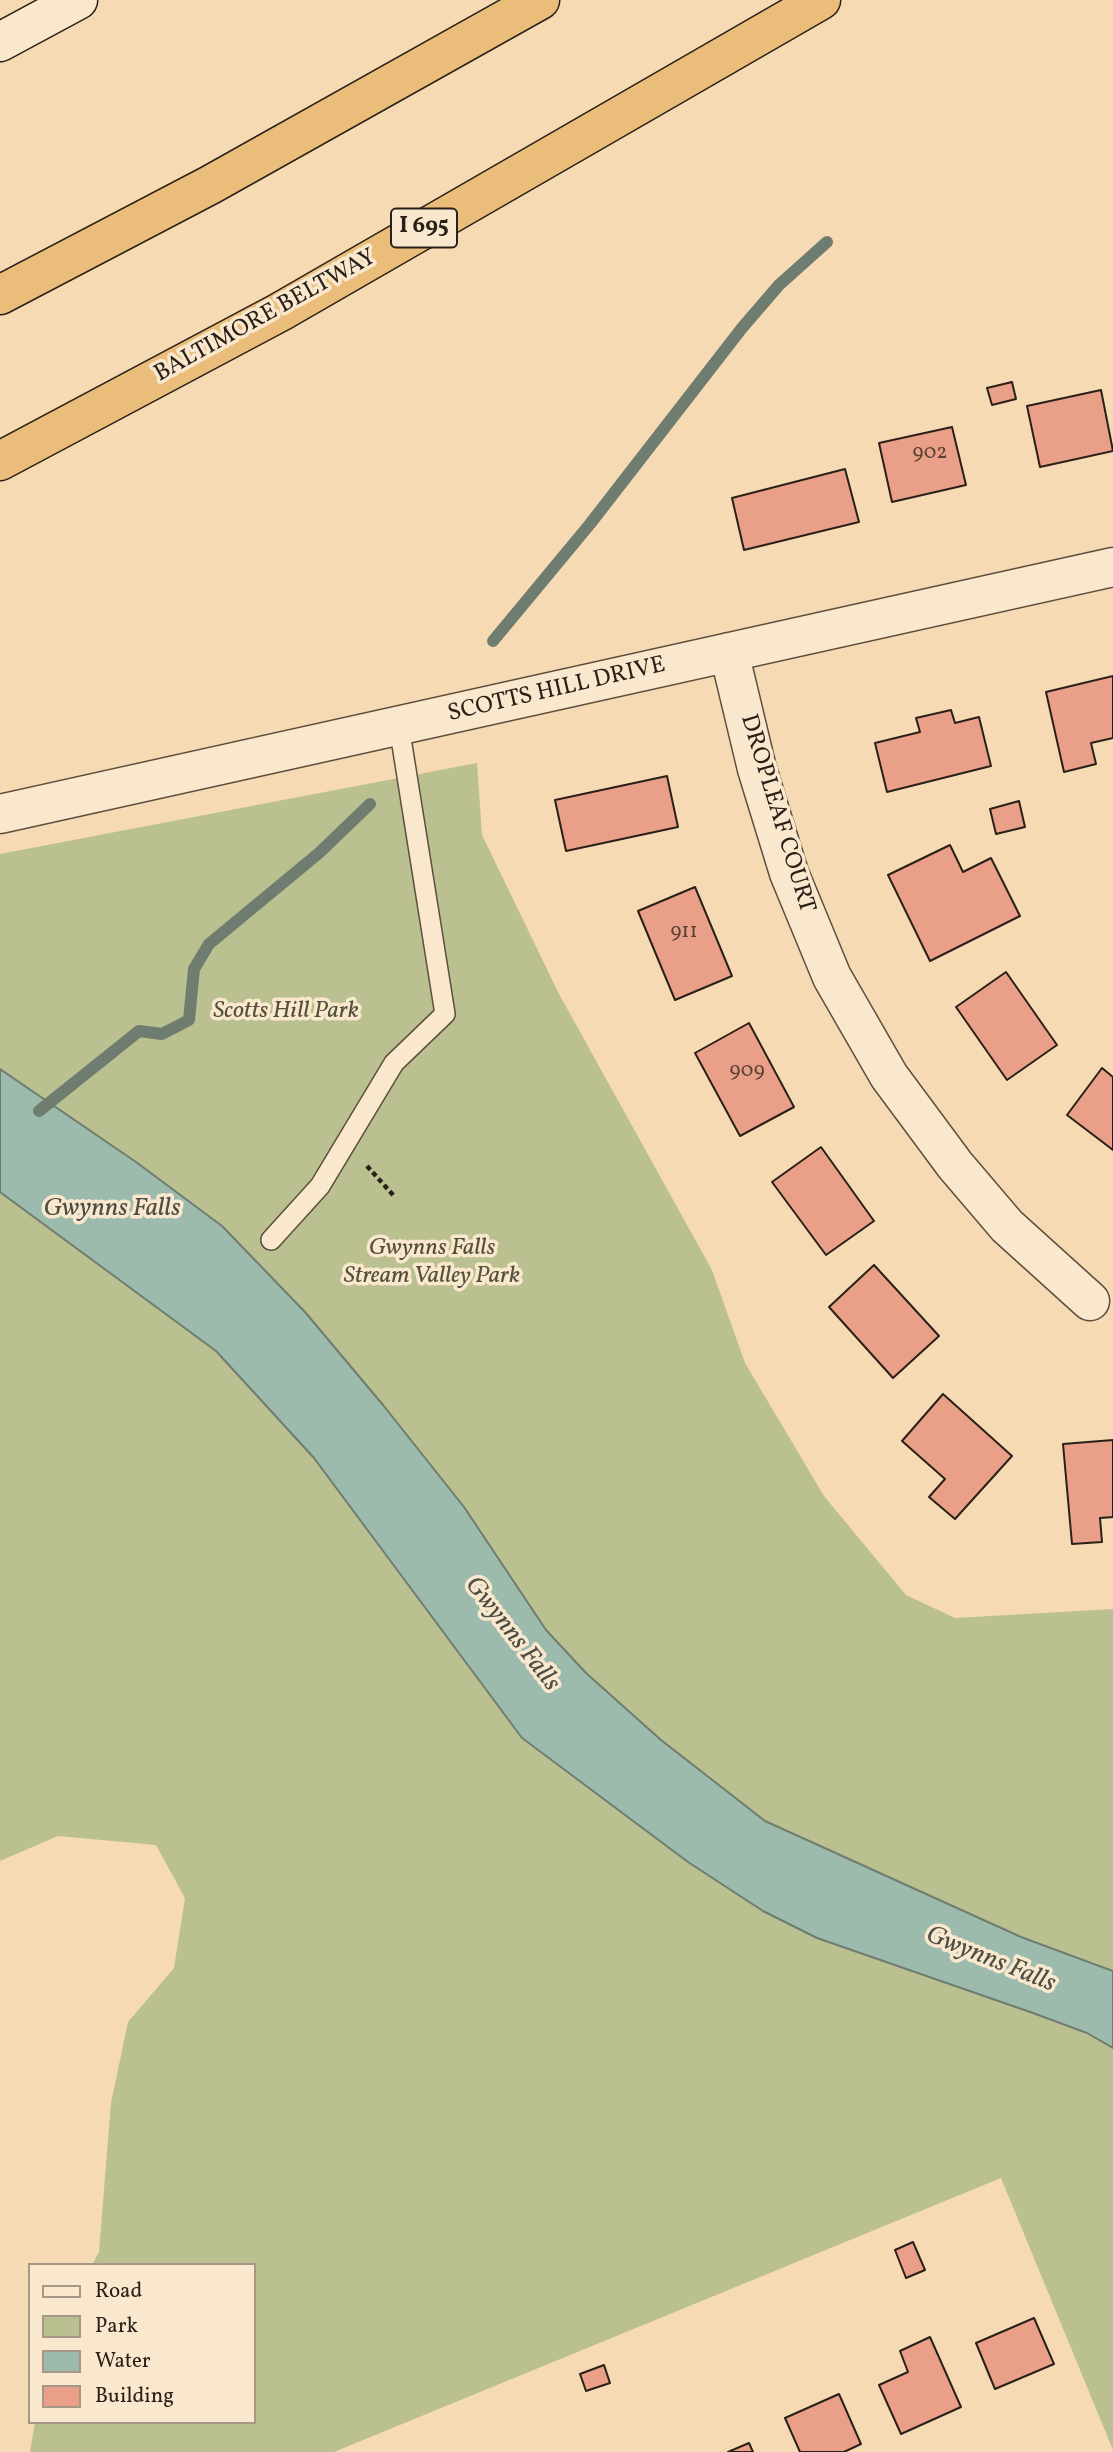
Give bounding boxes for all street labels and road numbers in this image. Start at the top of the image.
road number: I 695 [391,208,457,247]
street label: BALTIMORE BELTWAY [150,244,382,390]
street label: SCOTTS HILL DRIVE [445,652,669,730]
street label: DROPLEAF COURT [732,711,820,917]

